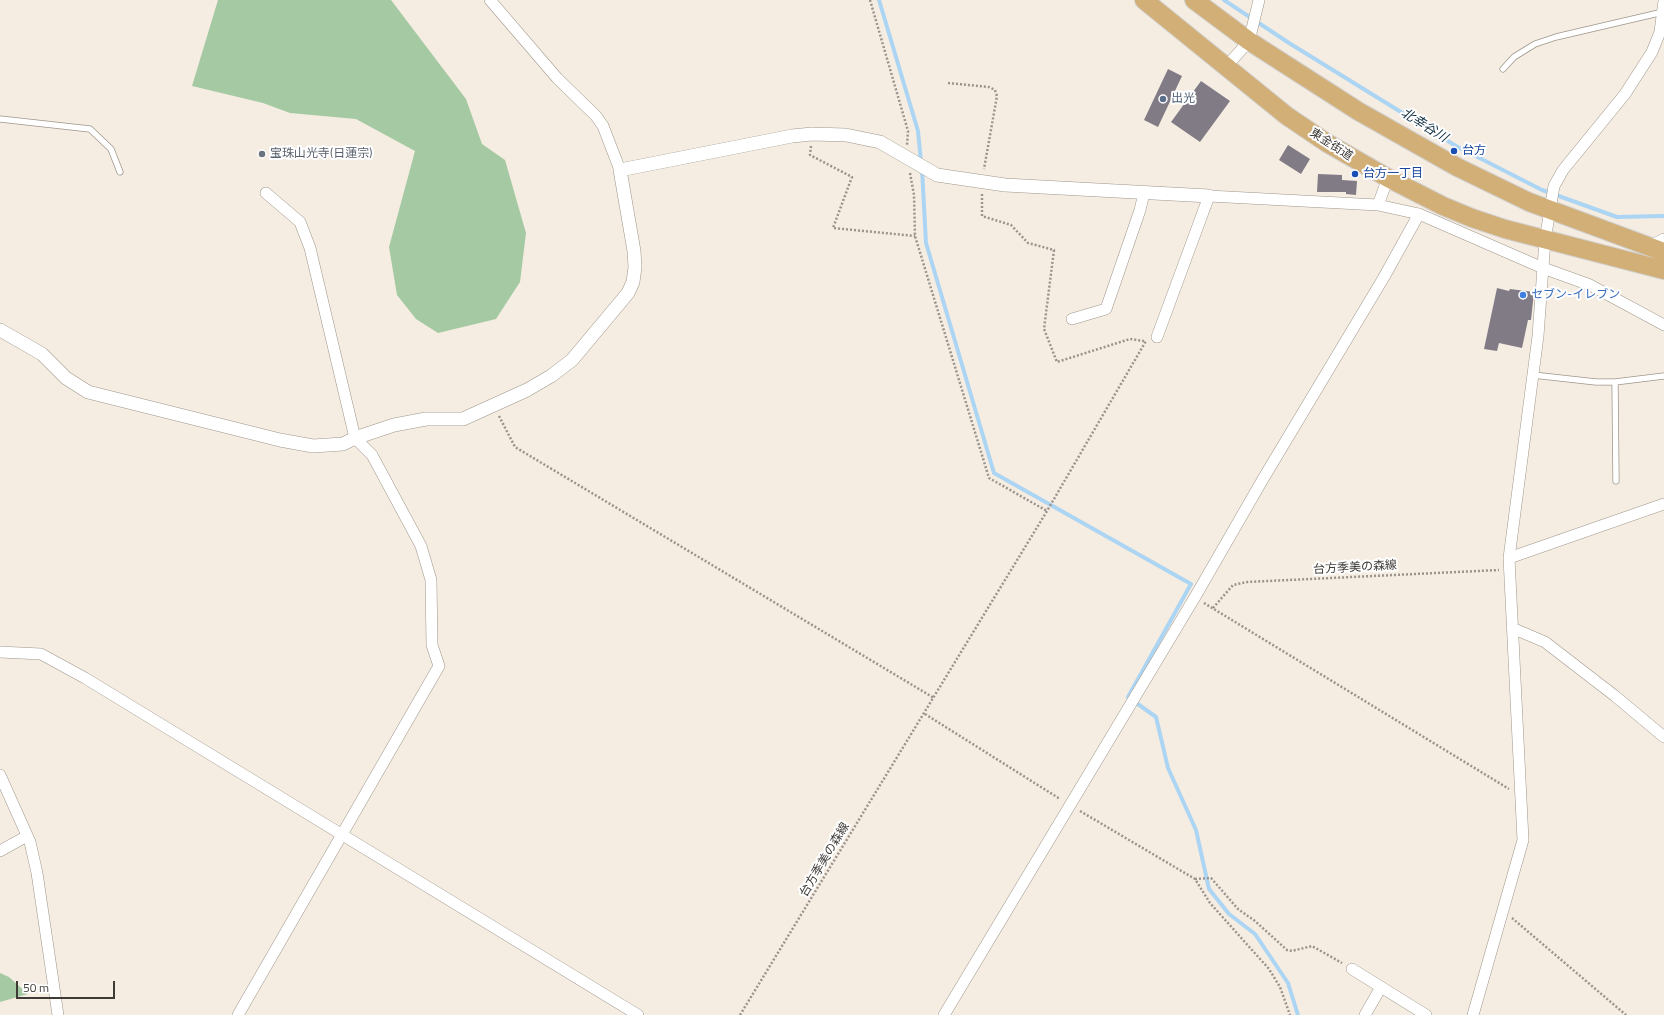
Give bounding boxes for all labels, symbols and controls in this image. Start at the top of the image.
place label: 出光 [1171,92,1195,106]
marker: 出光 [1158,94,1168,104]
water label: 北幸谷川 [1398,106,1450,146]
street label: 東金街道 [1307,126,1355,164]
place label: 台方 [1462,144,1486,158]
marker: 台方 [1449,146,1459,156]
place label: 宝珠山光寺(日蓮宗) [270,147,372,161]
marker: 宝珠山光寺(日蓮宗) [257,149,267,159]
place label: 台方一丁目 [1363,167,1423,181]
marker: 台方一丁目 [1350,169,1360,179]
place label: セブン-イレブン [1531,288,1620,302]
marker: セブン-イレブン [1518,290,1528,300]
street label: 台方季美の森線 [1313,559,1397,577]
street label: 台方季美の森線 [797,820,853,900]
scale bar [18,973,117,999]
text: 50 m [23,978,49,997]

